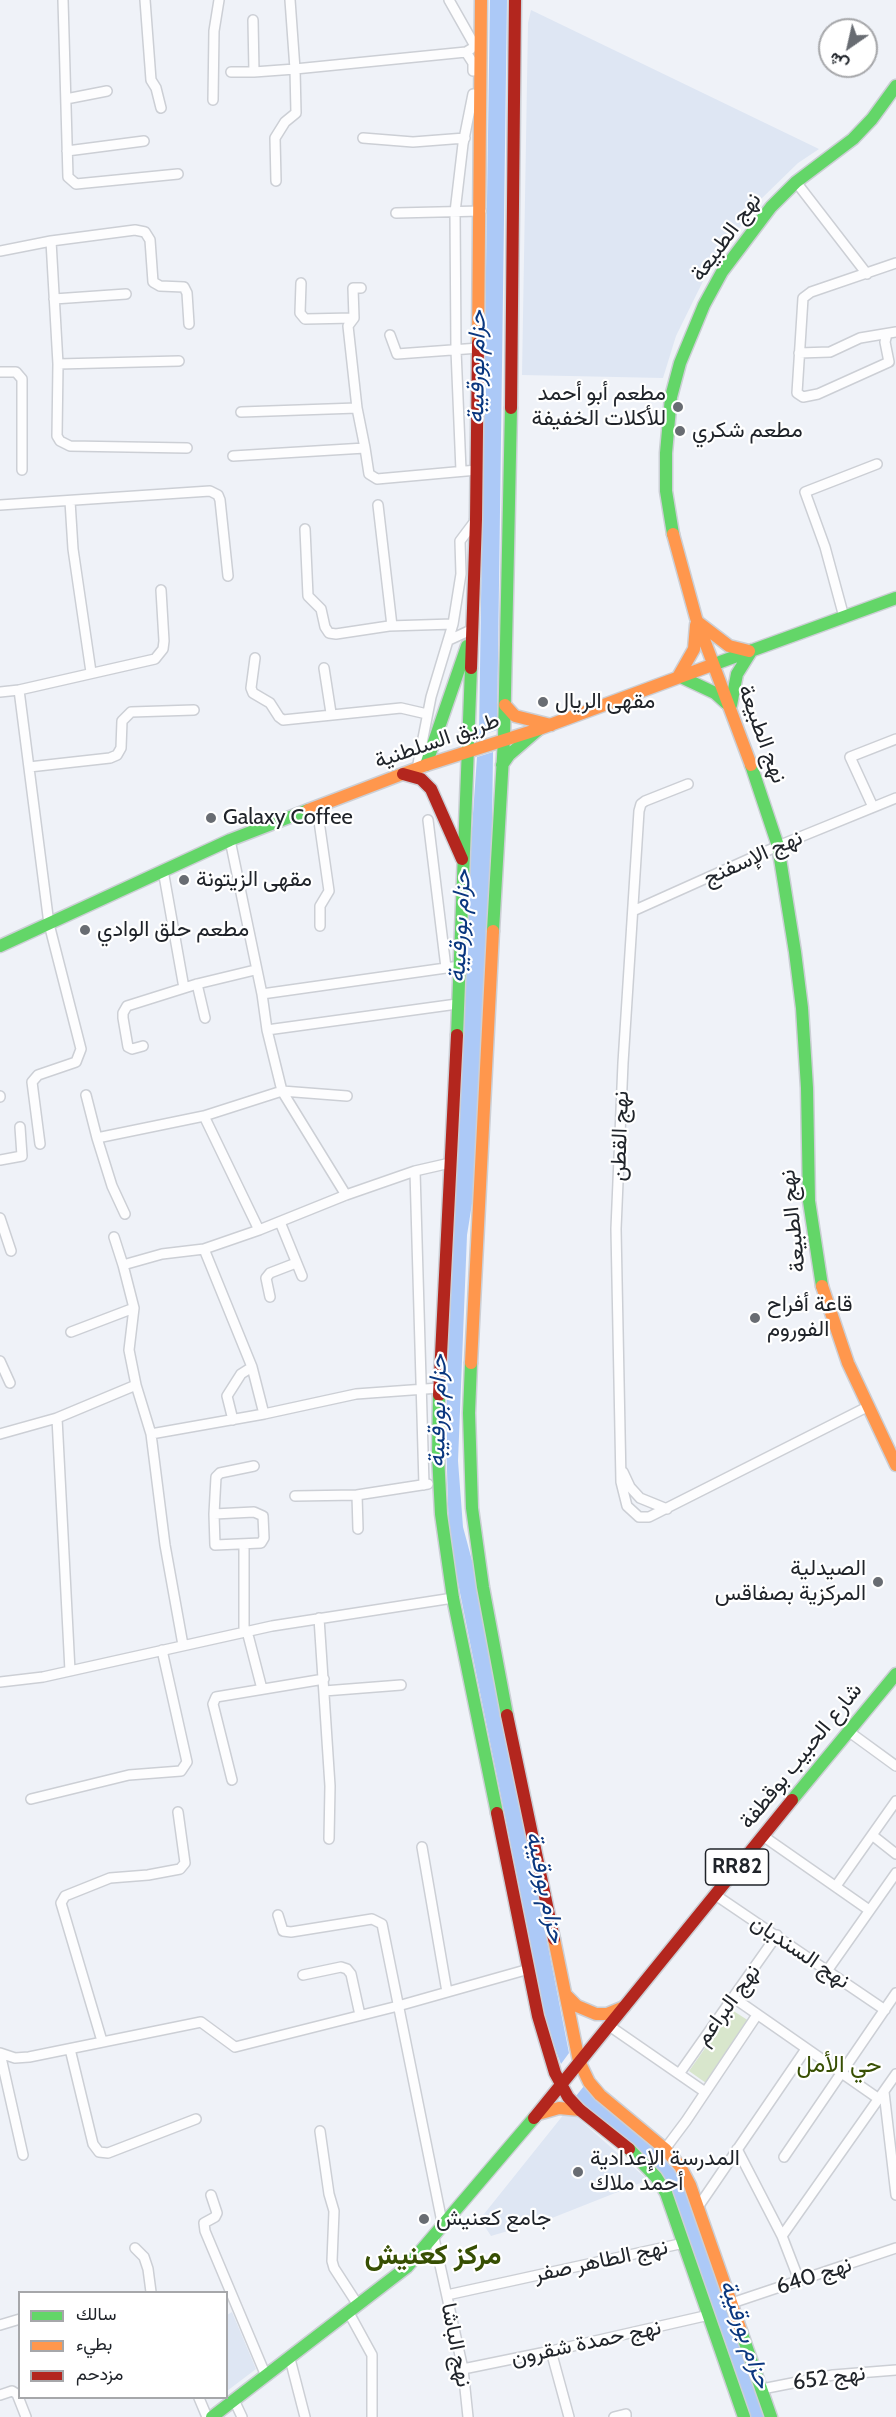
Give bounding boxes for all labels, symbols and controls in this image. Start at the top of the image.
north arrow [818,18,878,78]
text: ش [825,48,852,75]
street label: نهج الطبيعة [685,187,767,287]
water label: حزام بورقيبة [462,310,492,424]
place label: مطعم أبو أحمد للأكلات الخفيفة [531,381,666,433]
marker: مطعم أبو أحمد للأكلات الخفيفة [671,400,685,414]
place label: مطعم شكري [692,418,803,444]
marker: مطعم شكري [673,424,687,438]
street label: نهج الطبيعة [732,681,792,787]
place label: مقهى الريال [555,689,655,715]
marker: مقهى الريال [536,695,550,709]
street label: طريق السلطنية [371,707,503,775]
place label: Galaxy Coffee [223,805,353,831]
marker: Galaxy Coffee [204,811,218,825]
street label: نهج الإسفنج [699,824,807,892]
place label: مقهى الزيتونة [196,867,312,893]
water label: حزام بورقيبة [443,869,477,983]
marker: مقهى الزيتونة [177,873,191,887]
place label: مطعم حلق الوادي [97,917,249,943]
marker: مطعم حلق الوادي [78,923,92,937]
street label: نهج القطن [605,1090,635,1182]
street label: نهج الطبيعة [774,1168,812,1274]
place label: قاعة أفراح الفوروم [767,1292,853,1344]
marker: قاعة أفراح الفوروم [748,1311,762,1325]
water label: حزام بورقيبة [423,1354,453,1468]
place label: الصيدلية المركزية بصفاقس [715,1556,866,1608]
marker: الصيدلية المركزية بصفاقس [871,1575,885,1589]
street label: شارع الحبيب بوقطفة [734,1678,868,1834]
water label: حزام بورقيبة [519,1829,571,1945]
road number: RR82 [706,1849,768,1885]
street label: نهج السنديان [745,1909,855,1995]
street label: نهج البراعم [690,1959,766,2051]
district label: حي الأمل [796,2051,882,2079]
place label: المدرسة الإعدادية أحمد ملاك [590,2146,740,2198]
marker: المدرسة الإعدادية أحمد ملاك [571,2165,585,2179]
place label: جامع كعنيش [436,2206,551,2232]
marker: جامع كعنيش [417,2212,431,2226]
street label: نهج الطاهر صفر [532,2234,670,2288]
district label: مركز كعنيش [364,2239,502,2273]
street label: نهج 640 [773,2251,855,2301]
water label: حزام بورقيبة [713,2276,777,2392]
legend [18,2291,228,2399]
street label: نهج الباشا [435,2301,477,2389]
text: سالك [76,2303,116,2325]
street label: نهج حمدة شقرون [509,2314,663,2372]
text: بطيء [76,2333,112,2355]
street label: نهج 652 [791,2360,867,2396]
text: مزدحم [76,2363,123,2385]

